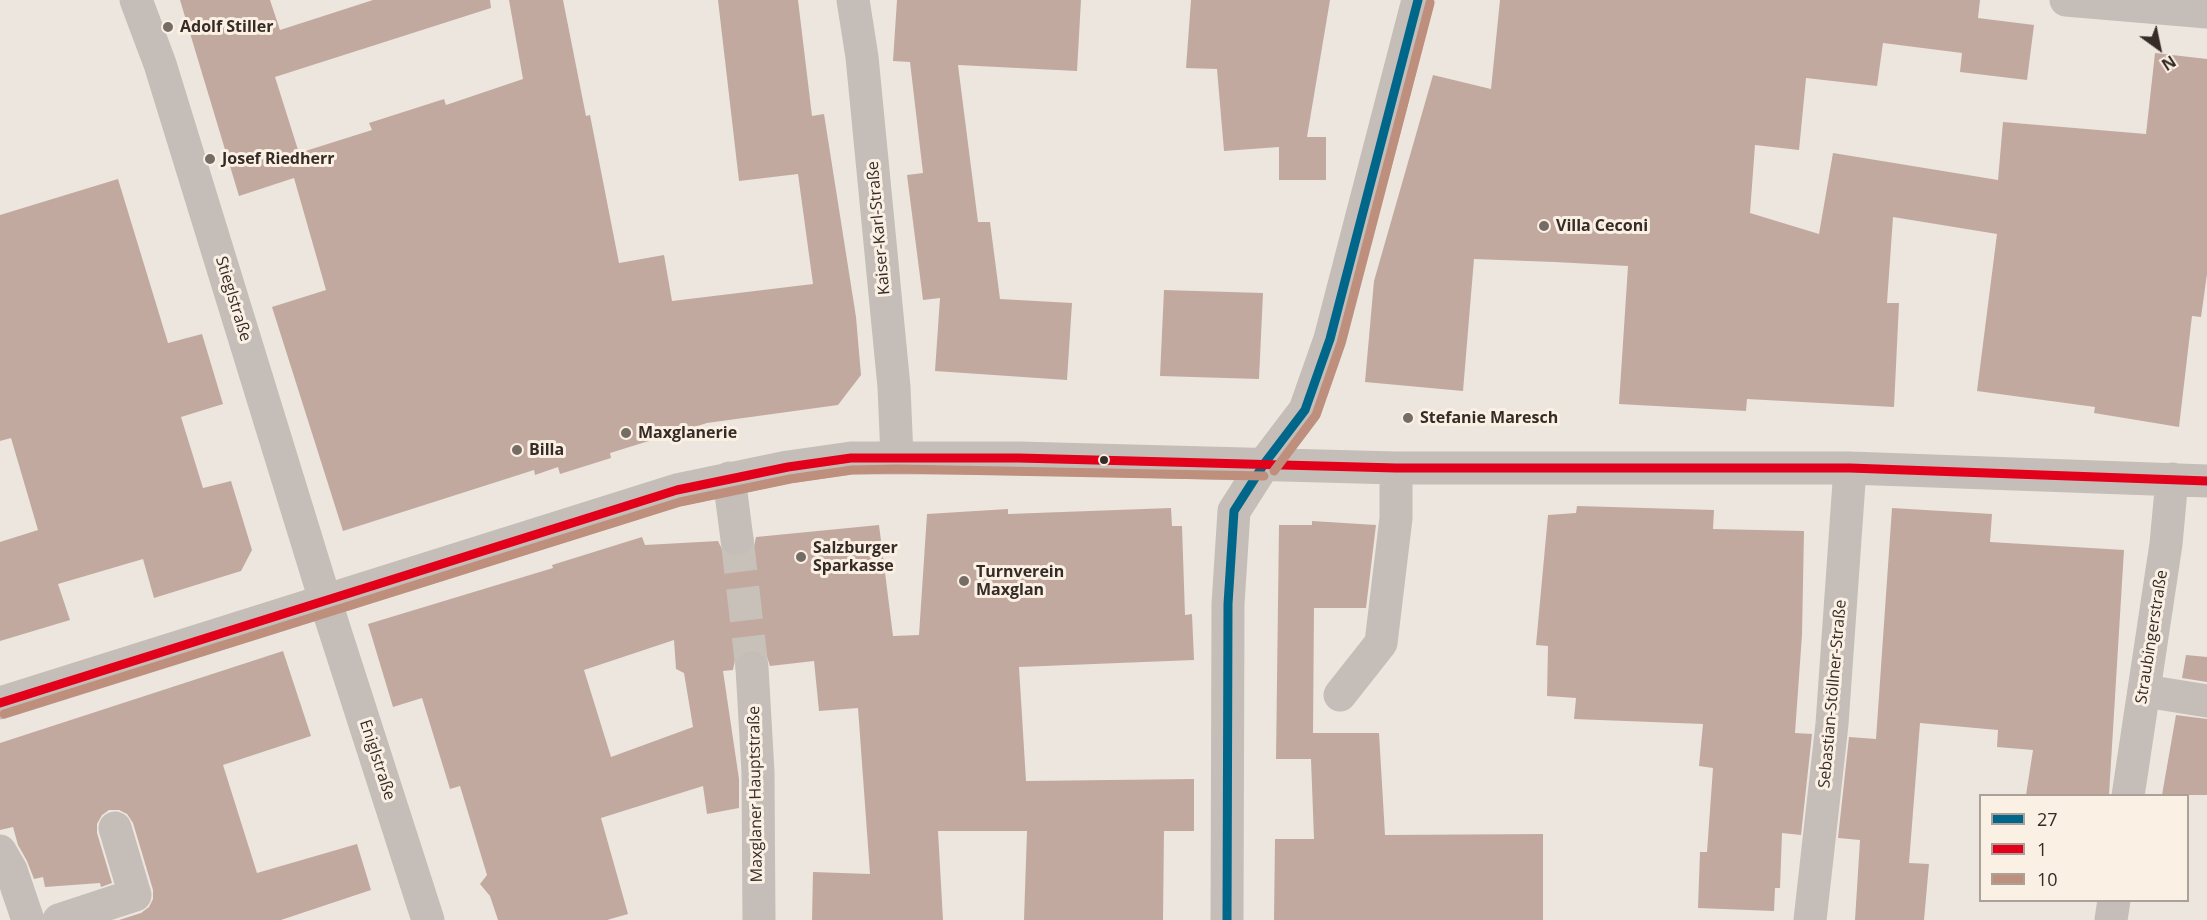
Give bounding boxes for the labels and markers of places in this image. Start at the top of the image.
place label: Adolf Stiller [180,17,273,37]
marker: Adolf Stiller [161,20,175,34]
place label: Josef Riedherr [222,149,334,169]
marker: Josef Riedherr [203,152,217,166]
place label: Villa Ceconi [1556,216,1648,236]
marker: Villa Ceconi [1537,219,1551,233]
place label: Stefanie Maresch [1420,408,1558,428]
marker: Stefanie Maresch [1401,411,1415,425]
place label: Maxglanerie [638,423,737,443]
marker: Maxglanerie [619,426,633,440]
place label: Billa [529,440,564,460]
marker: Billa [510,443,524,457]
unlabelled marker [1098,454,1110,466]
place label: Salzburger Sparkasse [813,538,898,576]
marker: Salzburger Sparkasse [794,550,808,564]
place label: Turnverein Maxglan [976,562,1064,600]
marker: Turnverein Maxglan [957,574,971,588]

